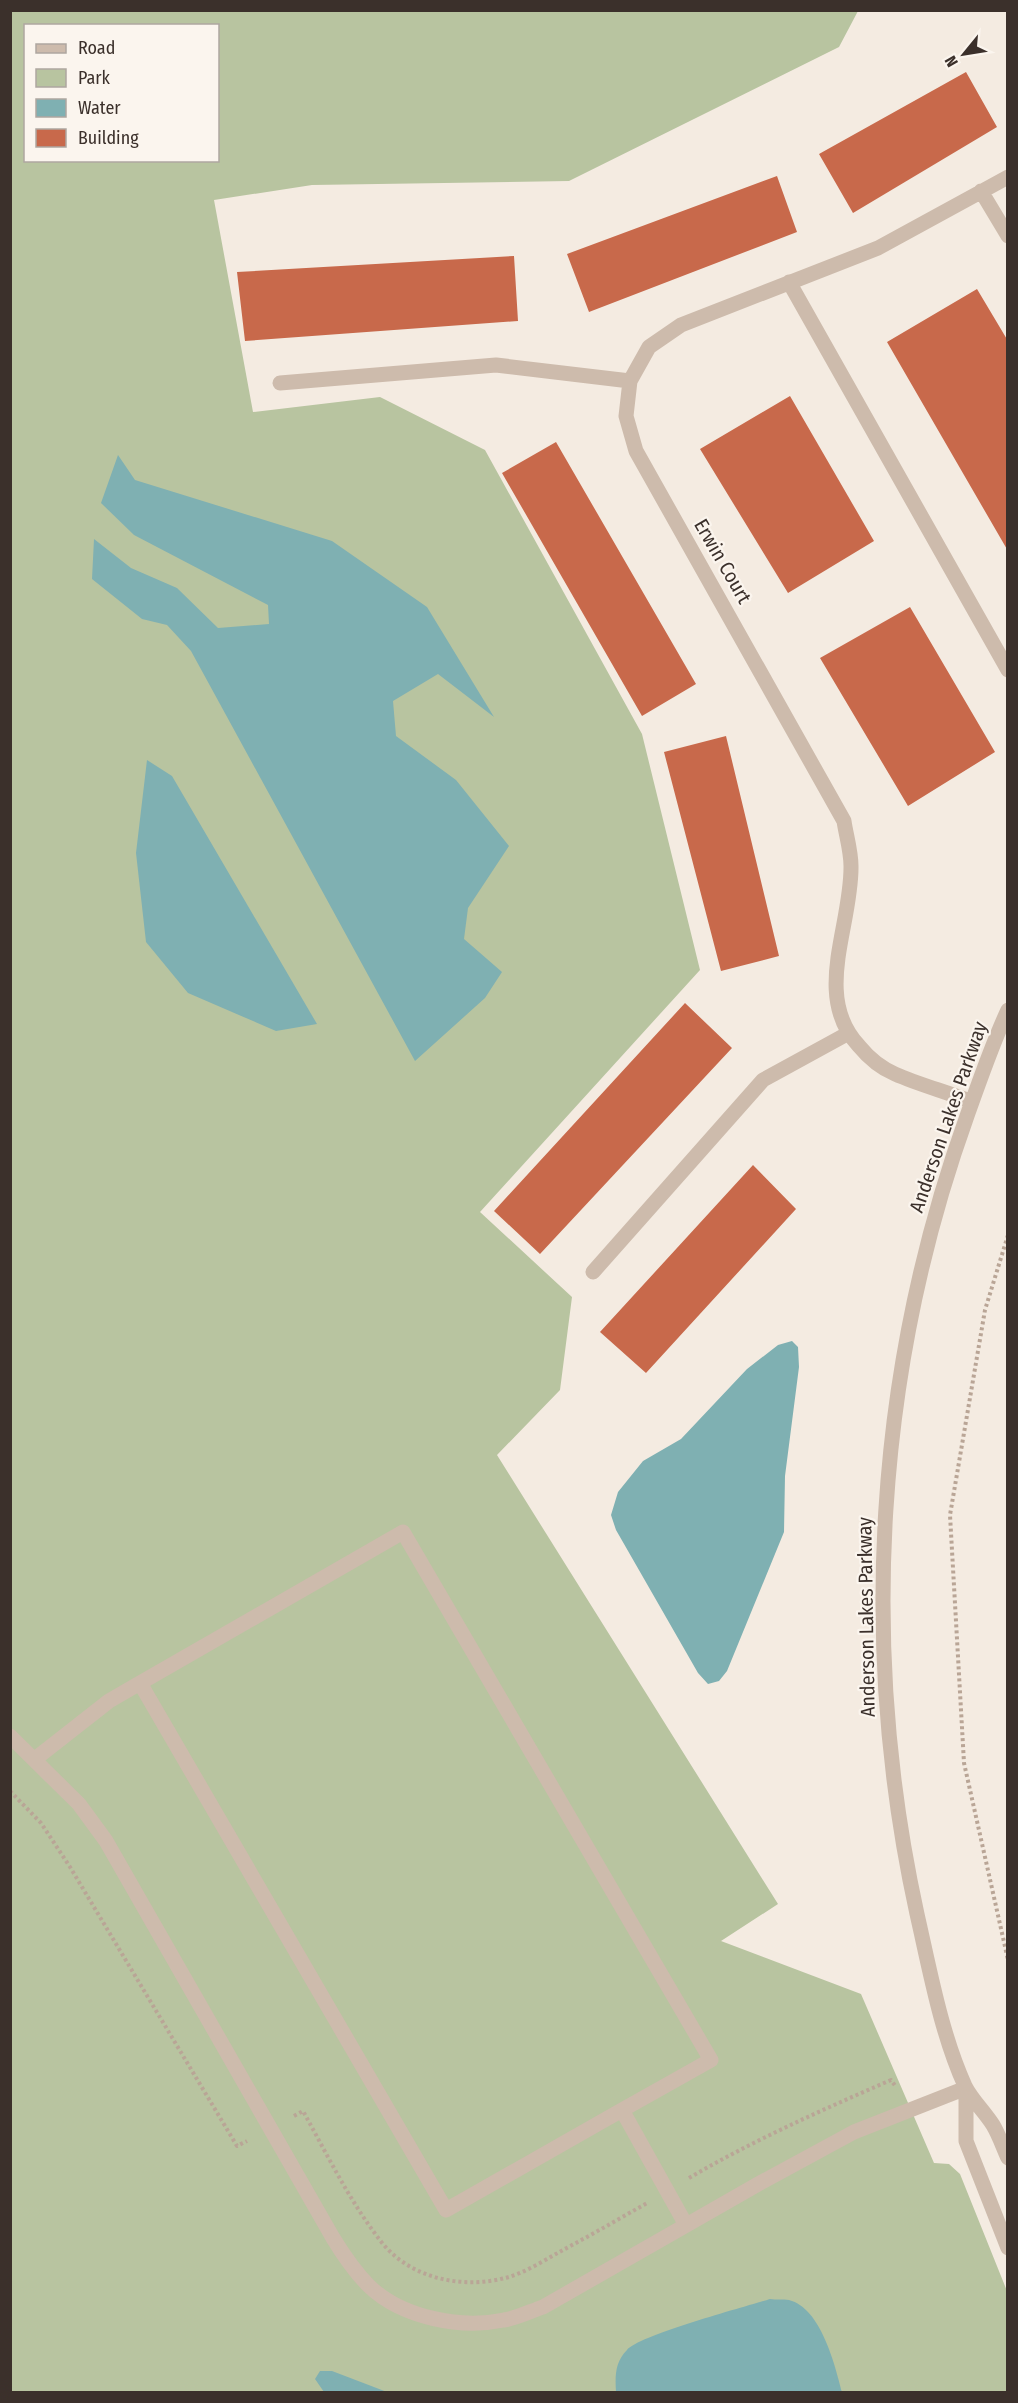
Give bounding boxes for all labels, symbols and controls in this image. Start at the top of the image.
legend [24,24,219,162]
north arrow [934,24,994,84]
text: Road [78,37,115,59]
text: N [941,52,962,70]
text: Park [78,67,111,89]
text: Water [78,97,121,119]
text: Building [78,127,139,149]
street label: Erwin Court [689,514,757,608]
street label: Anderson Lakes Parkway [904,1018,992,1216]
street label: Anderson Lakes Parkway [852,1517,880,1717]

